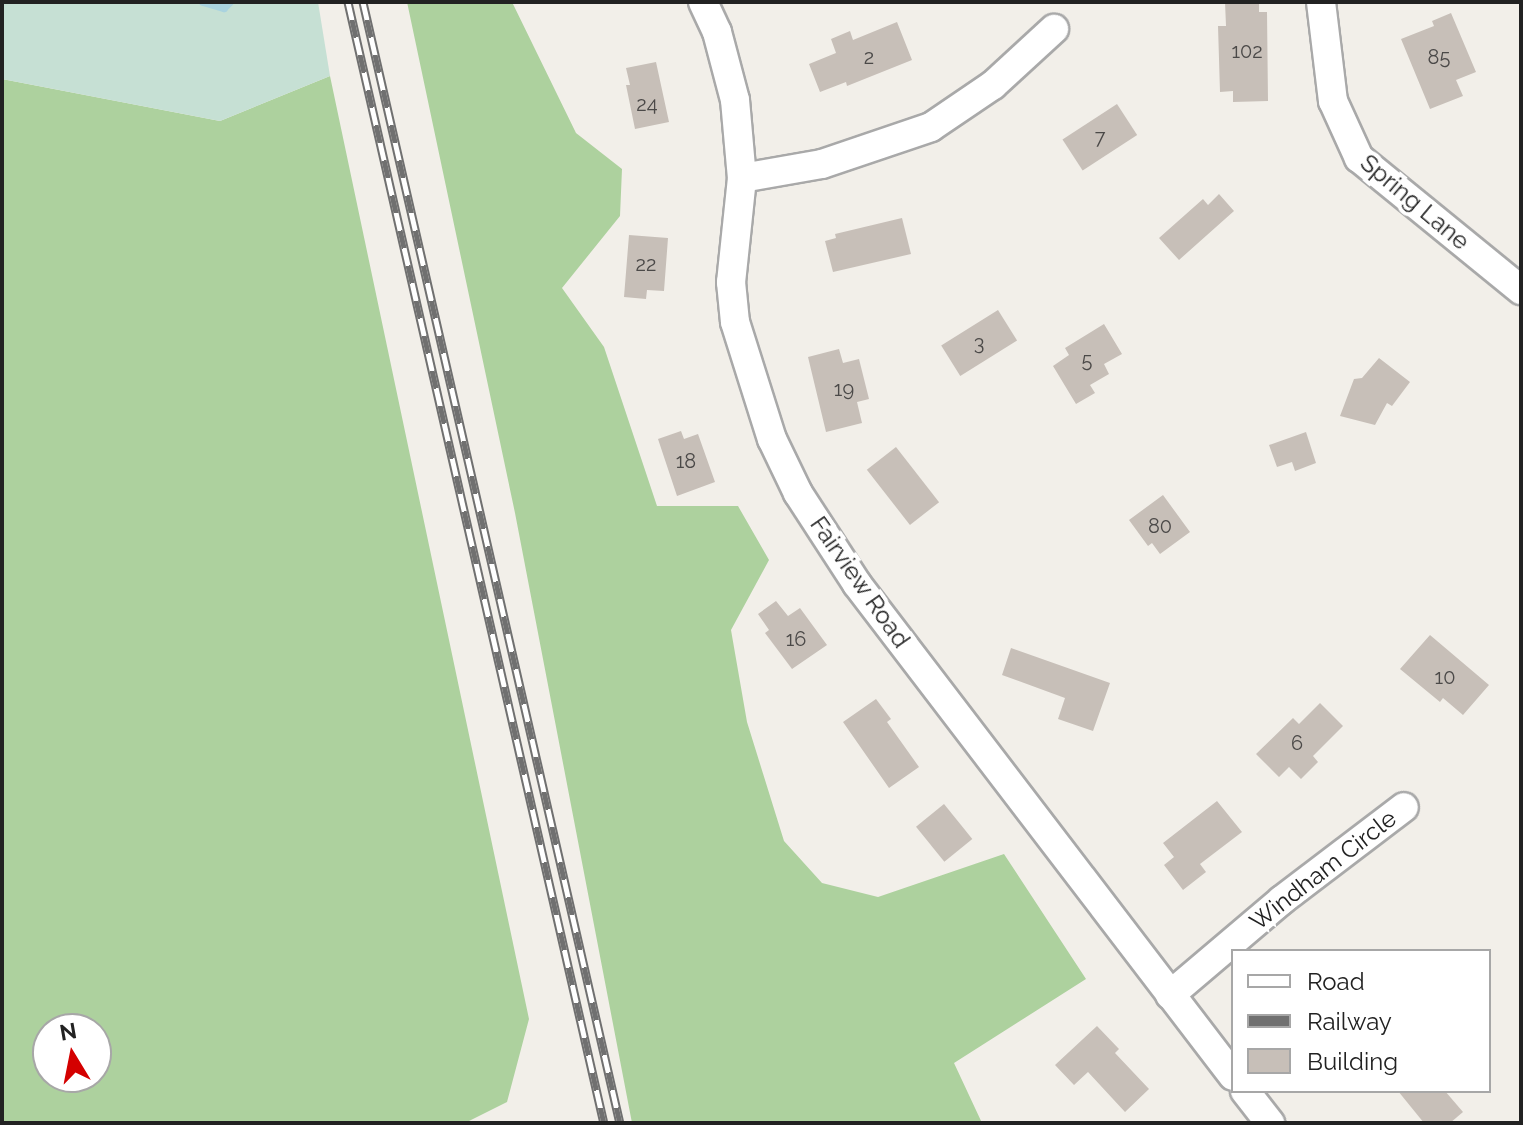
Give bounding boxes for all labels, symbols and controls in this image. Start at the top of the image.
house number: 102 [1231,39,1263,63]
house number: 2 [864,45,874,69]
house number: 85 [1428,45,1450,69]
house number: 24 [636,92,658,116]
house number: 7 [1095,125,1105,149]
street label: Spring Lane [1355,148,1475,256]
house number: 22 [636,252,656,276]
house number: 3 [974,331,984,355]
house number: 5 [1082,348,1092,372]
house number: 19 [834,377,854,401]
house number: 18 [676,449,696,473]
street label: Fairview Road [804,511,916,653]
house number: 80 [1148,514,1172,538]
house number: 16 [786,627,806,651]
house number: 10 [1435,665,1455,689]
house number: 6 [1291,731,1303,755]
street label: Windham Circle [1244,804,1402,936]
legend [1231,949,1491,1093]
text: Road [1307,967,1365,996]
text: Railway [1307,1007,1392,1036]
north arrow [32,1013,112,1093]
text: N [58,1017,79,1046]
text: Building [1307,1047,1398,1076]

